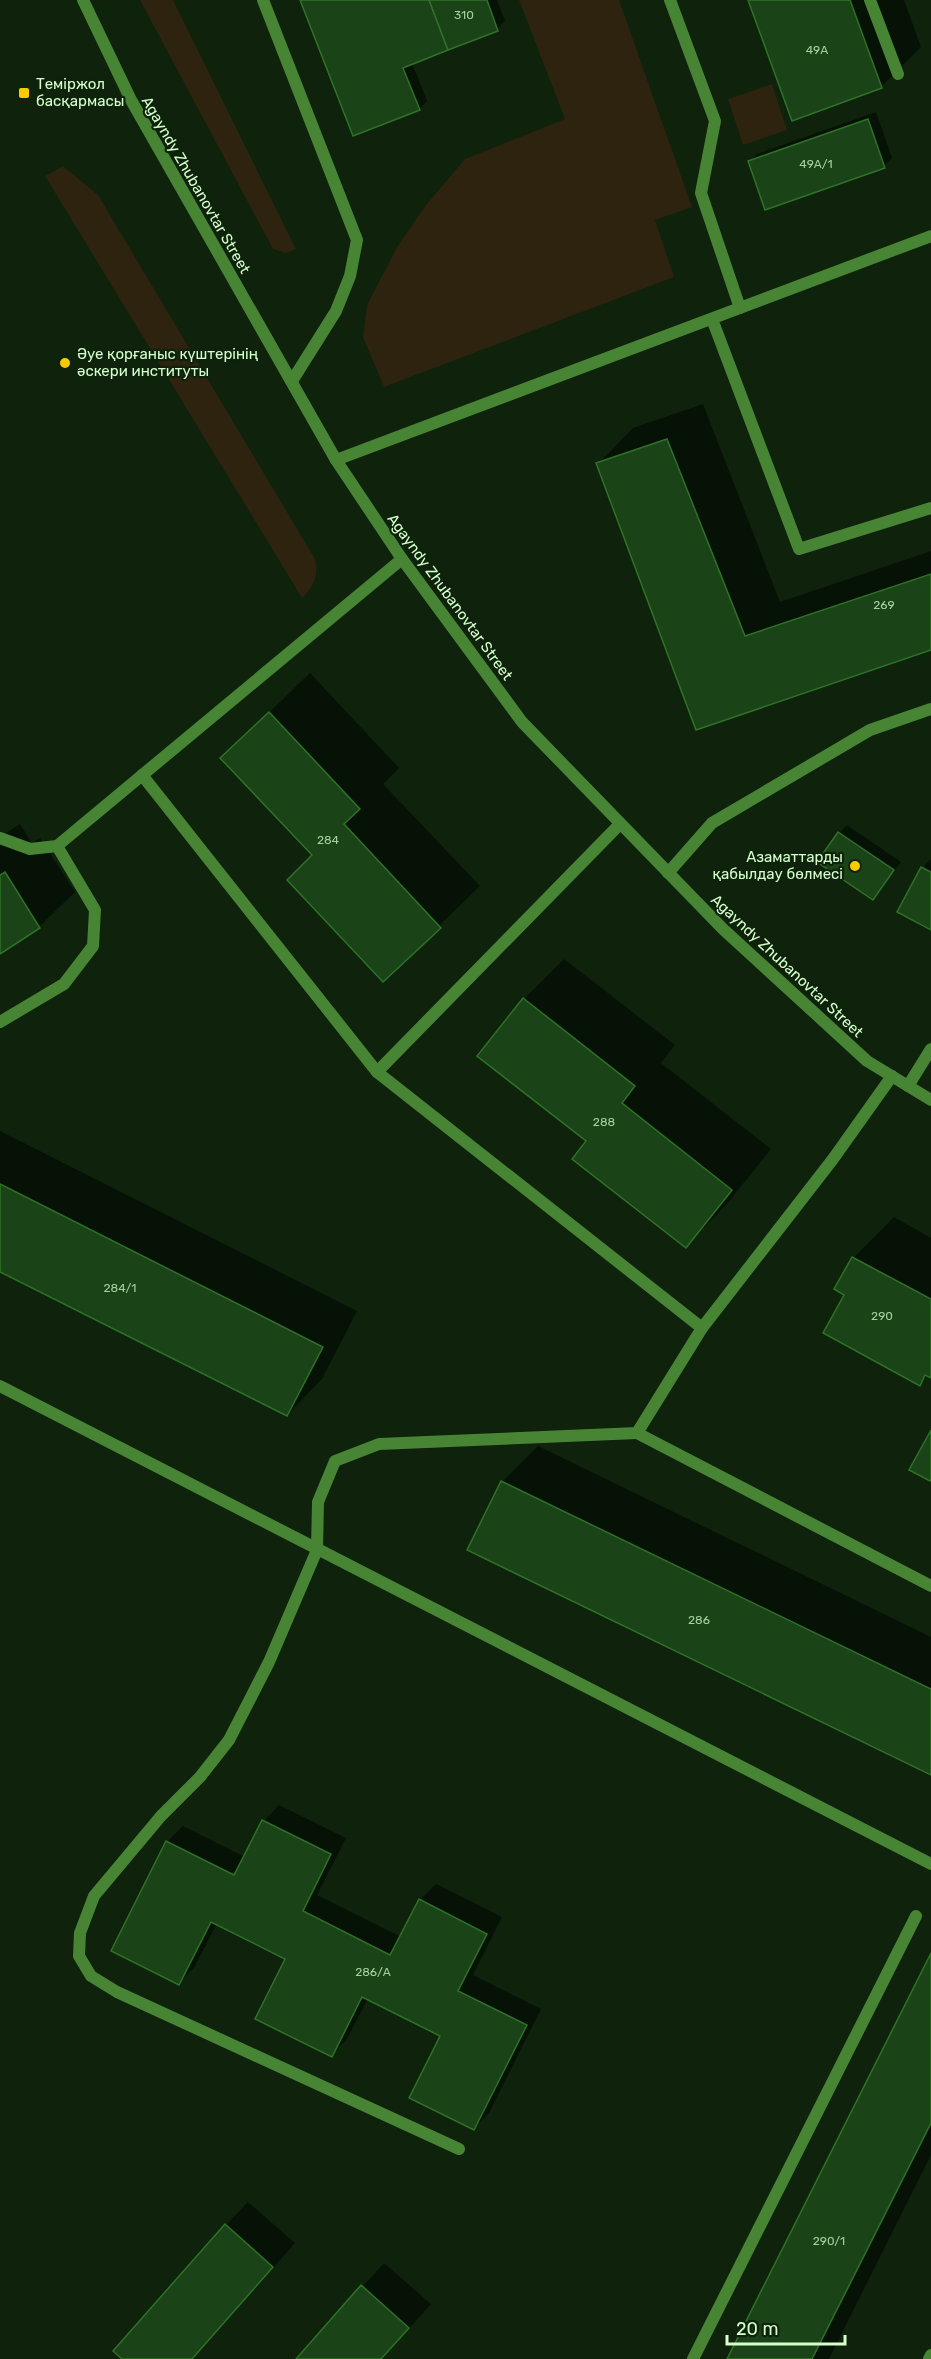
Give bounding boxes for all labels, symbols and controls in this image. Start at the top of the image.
house number: 310 [454,8,474,22]
house number: 49А [806,43,828,57]
place label: Теміржол басқармасы [36,75,124,110]
marker: Теміржол басқармасы [17,86,31,100]
street label: Agayndy Zhubanovtar Street [138,93,254,277]
house number: 49А/1 [799,157,833,171]
place label: Әуе қорғаныс күштерінің әскери институты [77,345,259,380]
marker: Әуе қорғаныс күштерінің әскери институты [58,356,72,370]
street label: Agayndy Zhubanovtar Street [383,510,517,684]
house number: 269 [873,598,895,612]
house number: 284 [317,833,340,847]
place label: Азаматтарды қабылдау бөлмесі [713,848,843,883]
marker: Азаматтарды қабылдау бөлмесі [848,859,862,873]
street label: Agayndy Zhubanovtar Street [707,891,867,1041]
house number: 288 [593,1115,615,1129]
house number: 284/1 [104,1281,136,1295]
house number: 290 [871,1309,893,1323]
house number: 286 [688,1613,710,1627]
house number: 286/А [355,1965,391,1979]
house number: 290/1 [813,2234,845,2248]
scale bar [727,2308,846,2346]
text: 20 m [736,2318,778,2340]

